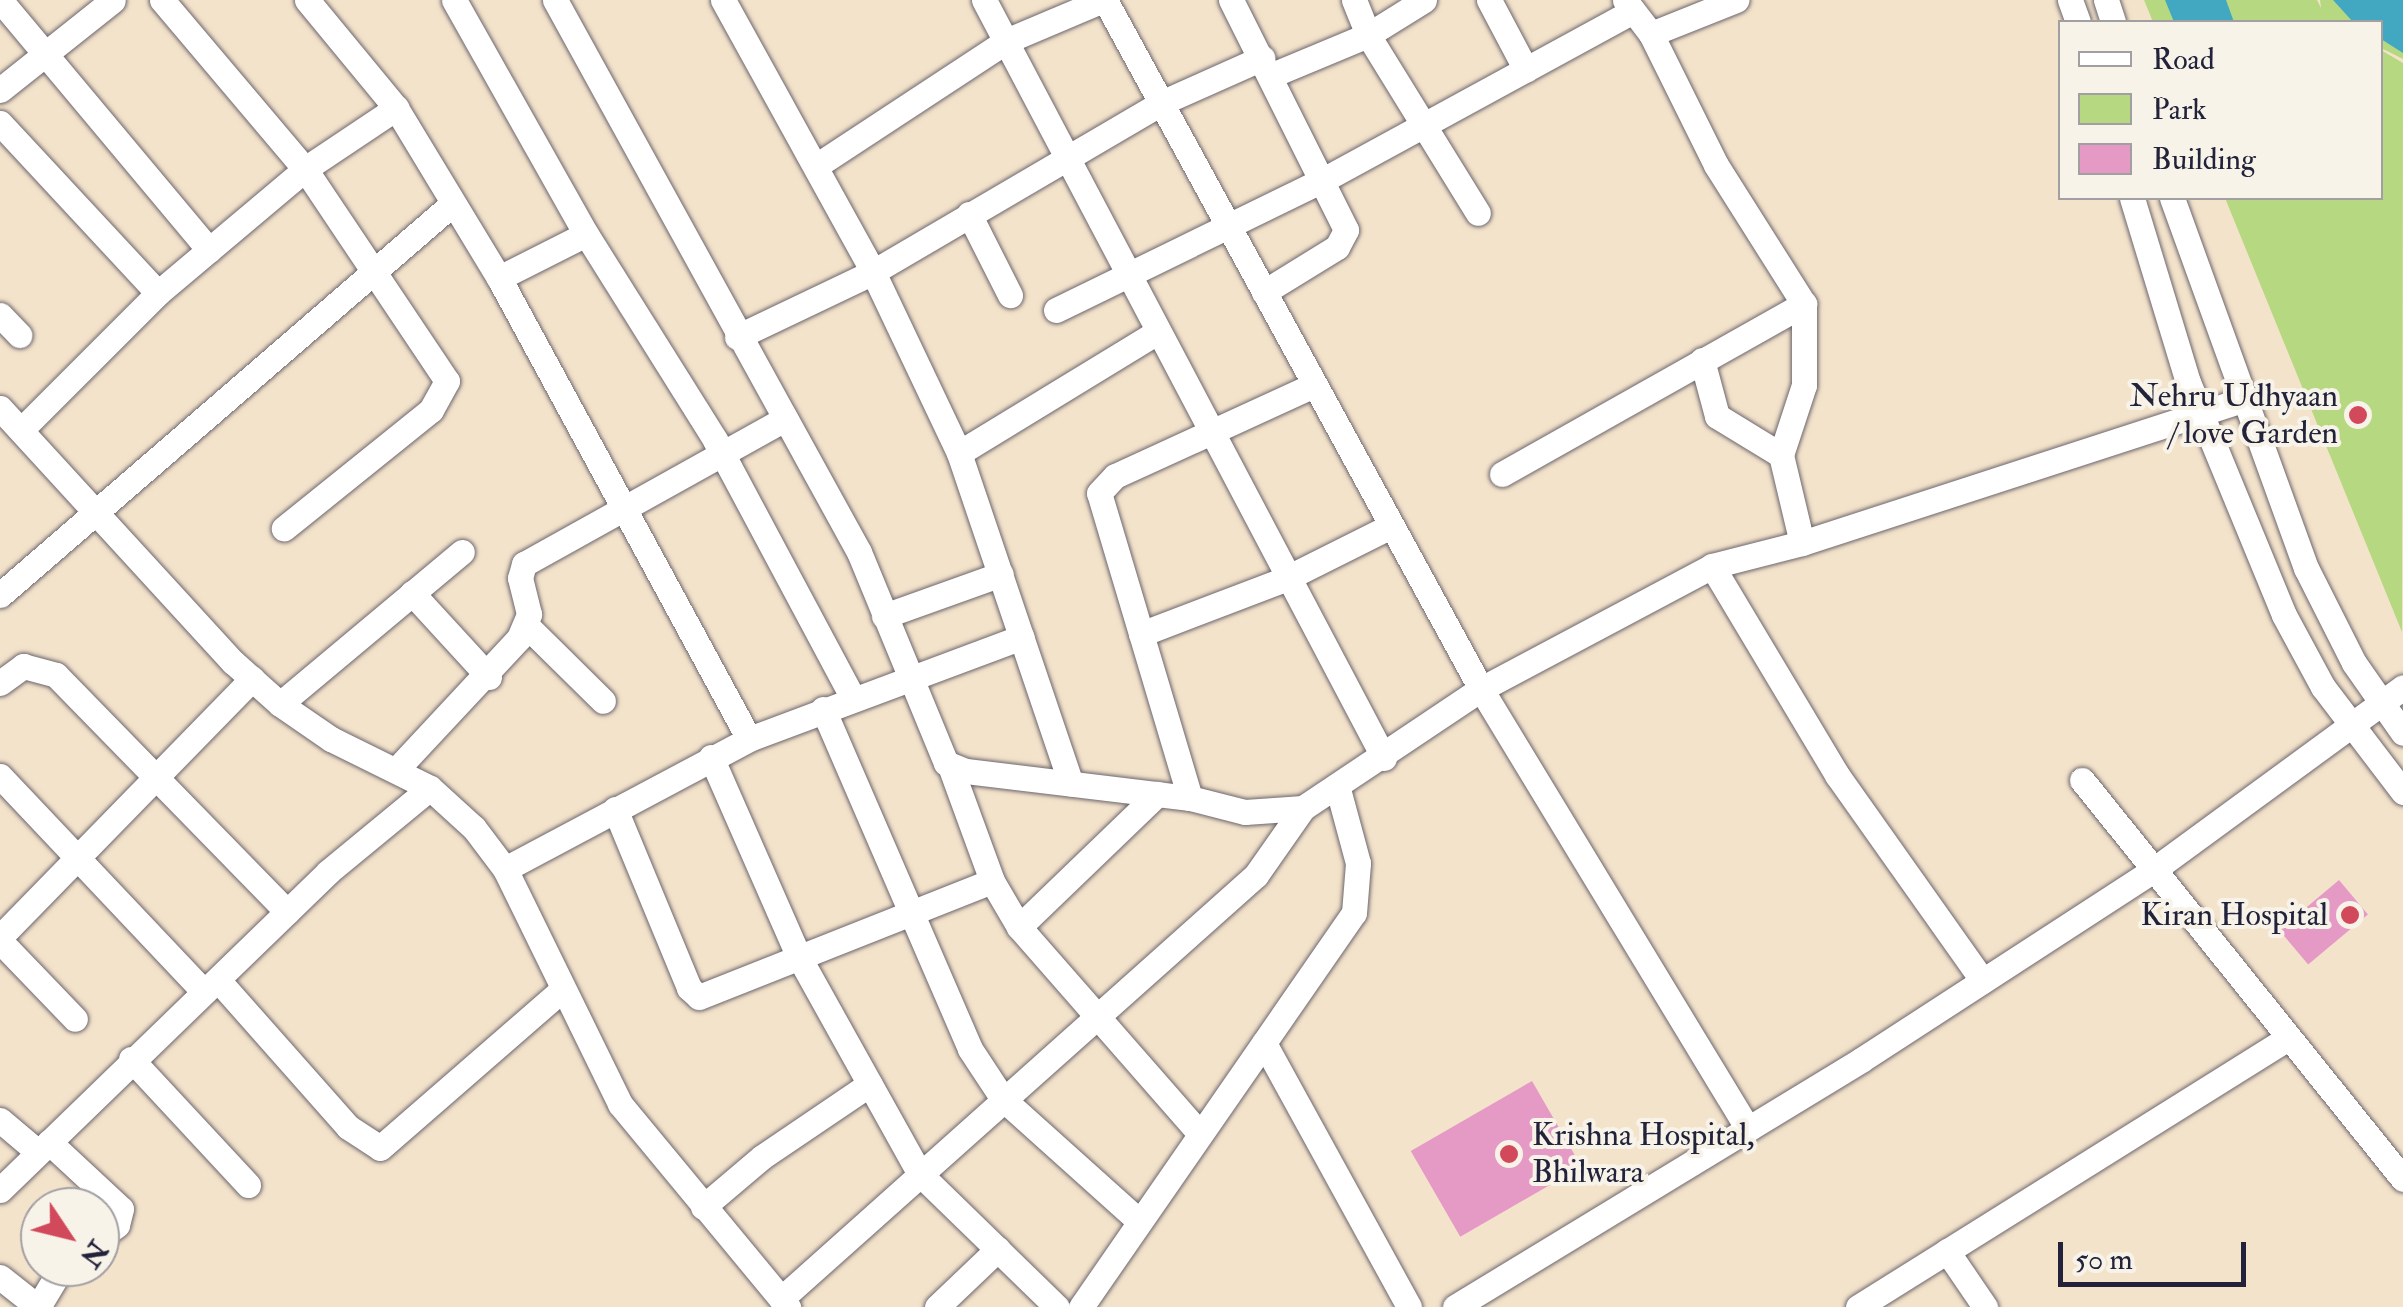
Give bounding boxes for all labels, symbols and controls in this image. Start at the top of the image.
legend [2058,20,2383,200]
text: Road [2152,41,2215,78]
text: Park [2152,91,2207,128]
text: Building [2152,141,2256,178]
place label: Nehru Udhyaan / love Garden [2130,378,2338,453]
marker: Nehru Udhyaan / love Garden [2347,404,2369,426]
place label: Kiran Hospital [2141,896,2328,934]
marker: Kiran Hospital [2337,902,2363,928]
place label: Krishna Hospital, Bhilwara [1532,1117,1755,1192]
marker: Krishna Hospital, Bhilwara [1496,1141,1522,1167]
north arrow [20,1187,120,1287]
scale bar [2063,1222,2250,1284]
text: N [72,1233,115,1274]
text: 50 m [2075,1241,2133,1278]

